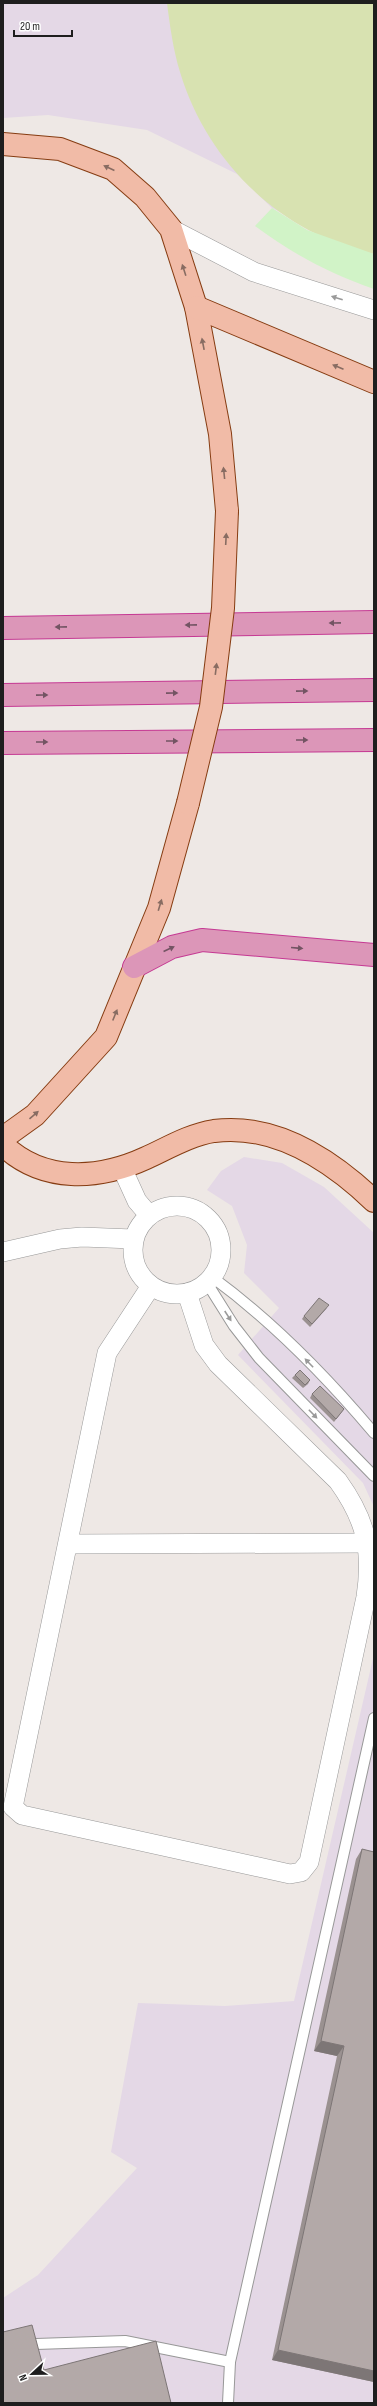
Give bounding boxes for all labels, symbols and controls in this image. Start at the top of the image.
scale bar [14,12,72,38]
text: 20 m [20,19,40,34]
one-way arrow [104,165,115,171]
one-way arrow [181,263,187,275]
one-way arrow [330,295,342,301]
one-way arrow [200,338,206,350]
one-way arrow [333,364,344,370]
one-way arrow [220,467,227,479]
one-way arrow [223,533,230,545]
one-way arrow [328,620,341,626]
one-way arrow [184,622,197,628]
one-way arrow [54,624,67,630]
one-way arrow [213,663,219,675]
one-way arrow [296,688,309,694]
one-way arrow [166,690,179,696]
one-way arrow [36,691,48,698]
one-way arrow [296,737,308,744]
one-way arrow [166,738,179,744]
one-way arrow [36,739,49,745]
one-way arrow [157,898,163,910]
one-way arrow [291,945,303,952]
one-way arrow [163,946,175,952]
one-way arrow [113,1008,119,1020]
one-way arrow [29,1110,39,1119]
one-way arrow [224,1311,232,1321]
one-way arrow [304,1358,314,1368]
one-way arrow [308,1409,317,1418]
north arrow [12,2354,52,2394]
text: N [16,2372,30,2383]

